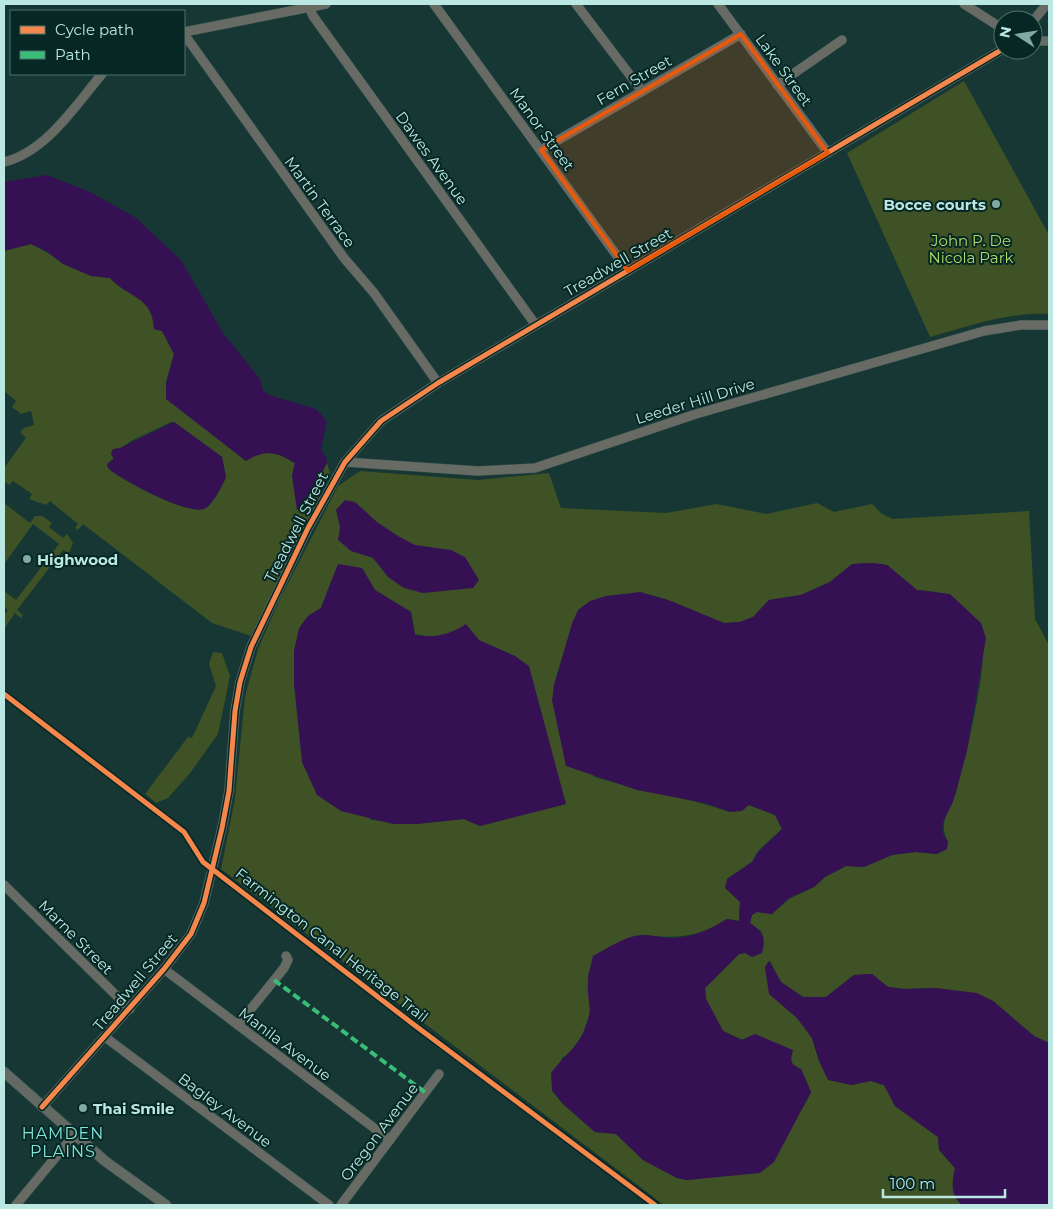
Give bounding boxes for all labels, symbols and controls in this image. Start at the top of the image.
legend [10,10,185,75]
north arrow [993,10,1043,60]
text: Cycle path [55,20,134,39]
text: N [995,25,1015,40]
street label: Lake Street [751,30,817,110]
text: Path [55,45,91,64]
street label: Fern Street [593,51,675,109]
street label: Manor Street [506,84,578,174]
street label: Dawes Avenue [392,108,472,208]
street label: Martin Terrace [281,153,359,251]
place label: Bocce courts [883,195,986,214]
marker: Bocce courts [990,198,1002,210]
street label: Treadwell Street [561,223,675,301]
park label: John P. De Nicola Park [928,231,1014,267]
street label: Leeder Hill Drive [633,374,757,428]
street label: Treadwell Street [260,469,332,585]
place label: Highwood [37,550,118,569]
marker: Highwood [21,553,33,565]
street label: Farmington Canal Heritage Trail [232,864,432,1026]
street label: Marne Street [35,896,117,978]
street label: Treadwell Street [89,929,181,1035]
street label: Manila Avenue [235,1003,335,1085]
street label: Bagley Avenue [175,1069,275,1151]
street label: Oregon Avenue [336,1079,422,1185]
place label: Thai Smile [93,1099,174,1118]
marker: Thai Smile [77,1102,89,1114]
district label: HAMDEN PLAINS [22,1124,104,1161]
scale bar [883,1166,1006,1198]
text: 100 m [890,1174,935,1193]

